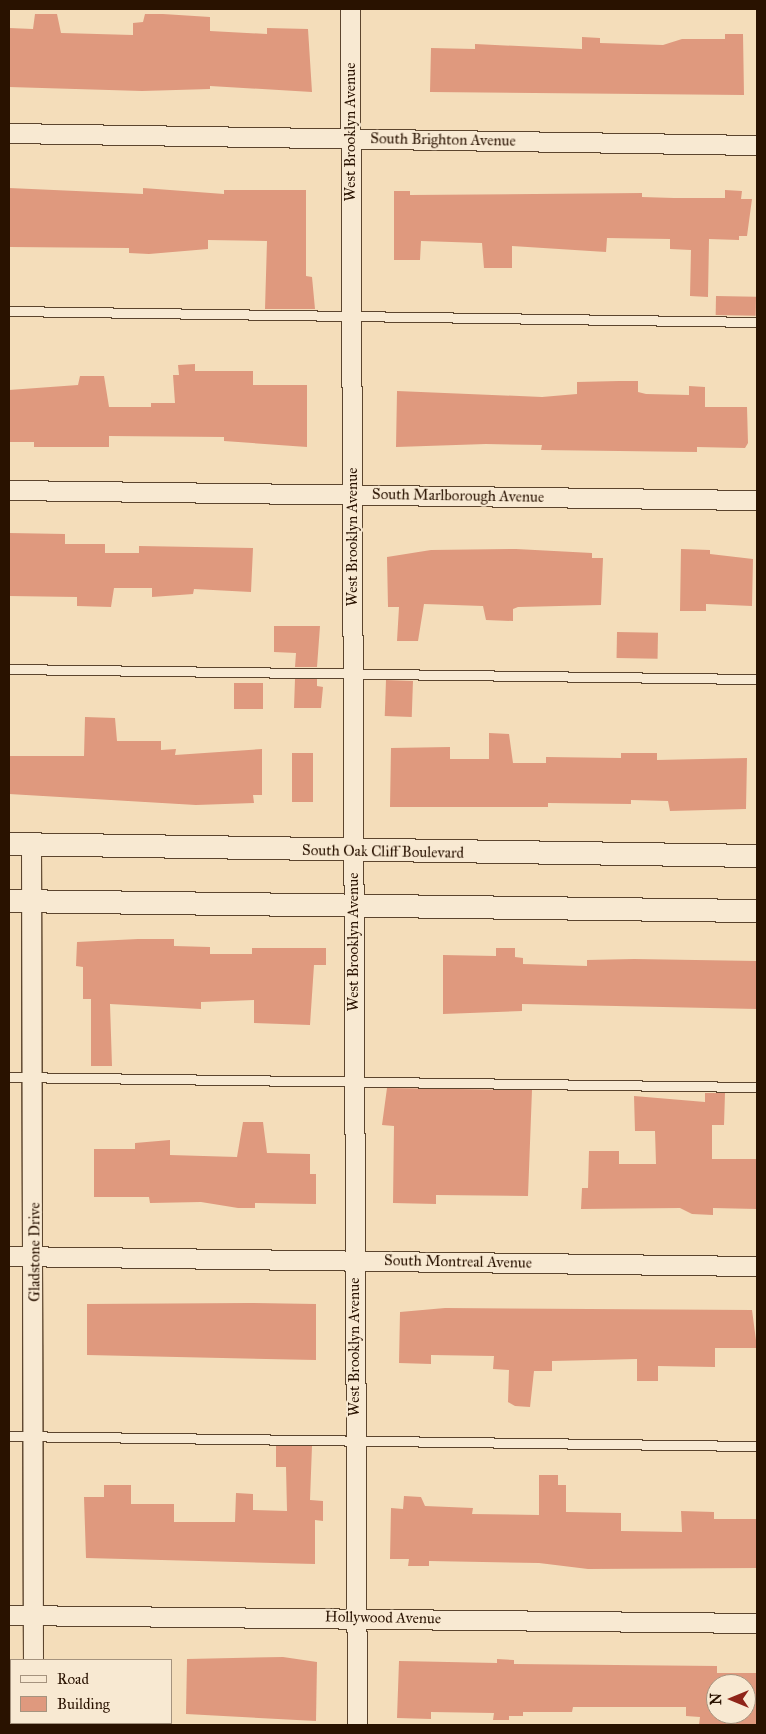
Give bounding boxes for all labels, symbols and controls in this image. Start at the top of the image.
street label: West Brooklyn Avenue [342,63,360,201]
street label: South Brighton Avenue [370,130,516,150]
street label: West Brooklyn Avenue [344,468,362,606]
street label: South Marlborough Avenue [372,485,544,507]
street label: South Oak Cliff Boulevard [302,842,464,862]
street label: West Brooklyn Avenue [345,873,363,1011]
street label: Gladstone Drive [26,1202,44,1302]
street label: South Montreal Avenue [384,1252,532,1272]
street label: West Brooklyn Avenue [346,1278,364,1416]
street label: Hollywood Avenue [325,1608,441,1628]
legend [10,1659,172,1724]
text: Road [57,1670,89,1688]
north arrow [706,1674,756,1724]
text: N [708,1693,725,1705]
text: Building [57,1695,110,1713]

